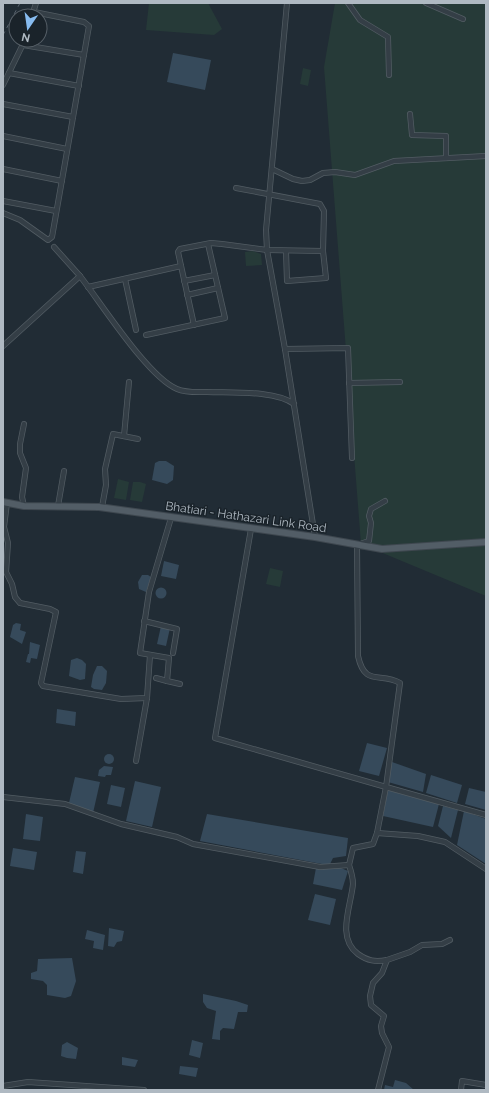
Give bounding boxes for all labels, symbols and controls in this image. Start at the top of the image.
north arrow [8,8,48,48]
text: N [20,30,31,45]
street label: Bhatiari - Hathazari Link Road [164,499,328,535]

